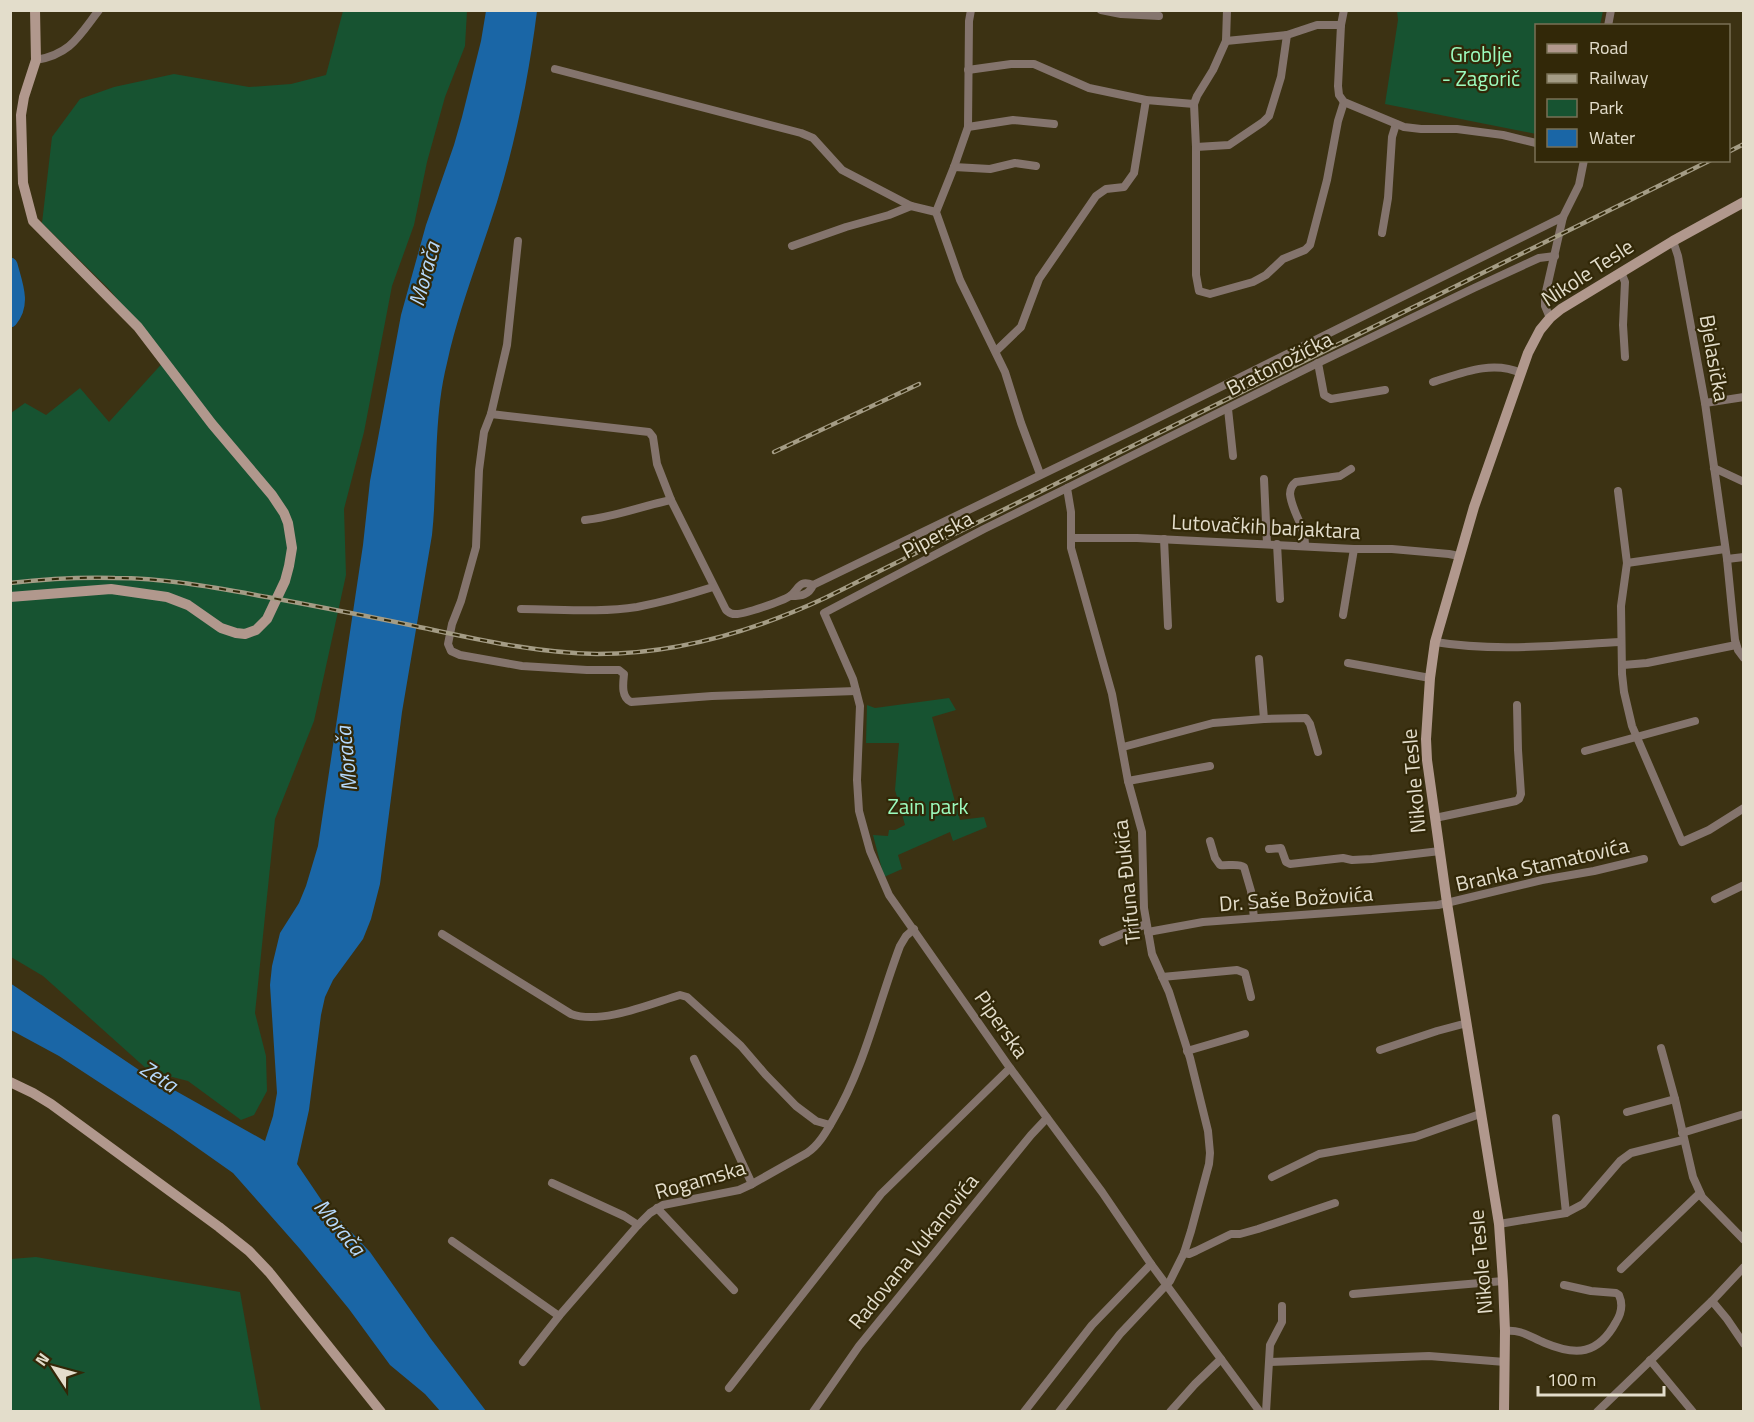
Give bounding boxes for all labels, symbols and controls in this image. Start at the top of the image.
legend [1535,24,1730,162]
text: Road [1589,34,1628,61]
park label: Groblje - Zagorič [1442,38,1520,94]
text: Railway [1589,64,1649,91]
text: Park [1589,94,1624,121]
text: Water [1589,124,1635,151]
street label: Nikole Tesle [1534,230,1640,314]
water label: Morača [399,236,449,310]
street label: Bjelasička [1692,312,1738,404]
street label: Bratonožićka [1220,322,1338,403]
street label: Piperska [896,502,979,566]
street label: Lutovačkih barjaktara [1171,505,1362,547]
water label: Morača [325,723,366,793]
street label: Nikole Tesle [1392,727,1434,835]
park label: Zain park [887,790,969,822]
street label: Trifuna Đukića [1104,818,1148,946]
street label: Branka Stamatovića [1452,828,1632,899]
street label: Dr. Saše Božovića [1218,877,1375,919]
street label: Piperska [967,984,1037,1065]
water label: Zeta [133,1051,186,1102]
street label: Rogamska [651,1151,750,1207]
street label: Radovana Vukanovića [840,1166,986,1336]
water label: Morača [306,1191,375,1264]
street label: Nikole Tesle [1459,1208,1501,1316]
north arrow [24,1338,84,1398]
text: N [29,1348,55,1371]
scale bar [1538,1359,1664,1397]
text: 100 m [1547,1366,1596,1393]

